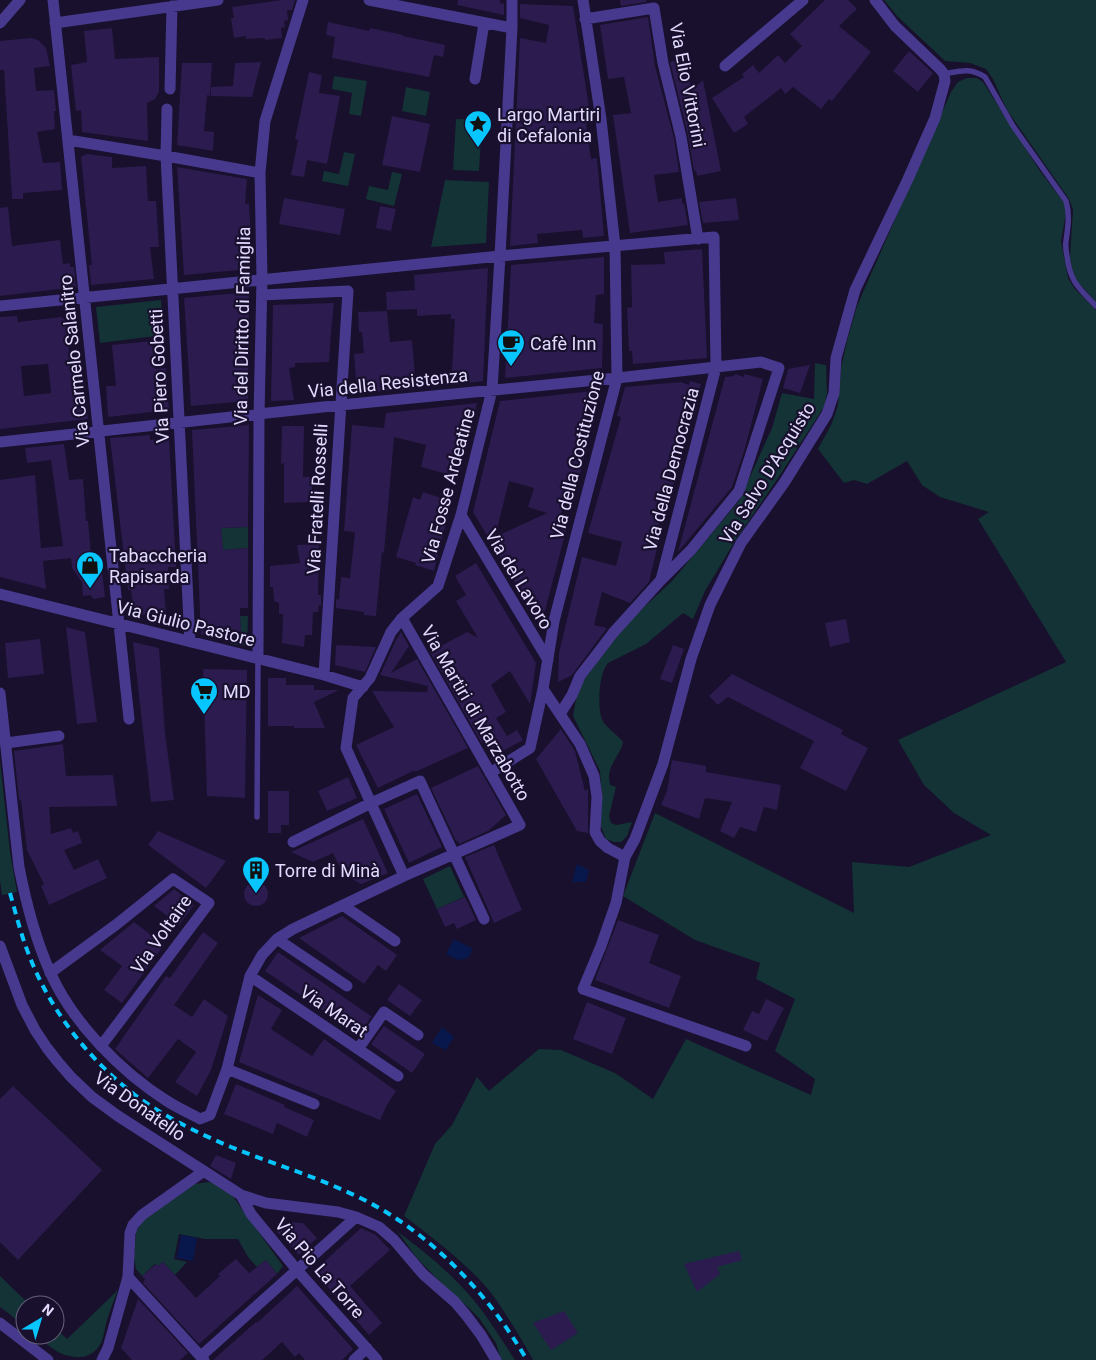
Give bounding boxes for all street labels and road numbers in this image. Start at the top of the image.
street label: Via Elio Vittorini [666,21,710,149]
street label: Via del Diritto di Famiglia [230,226,254,426]
street label: Via Carmelo Salanitro [55,274,93,448]
street label: Via Piero Gobetti [145,308,173,444]
street label: Via della Resistenza [307,364,469,402]
street label: Via della Costituzione [546,368,608,542]
street label: Via della Democrazia [639,385,703,553]
street label: Via Salvo D'Acquisto [715,398,819,548]
street label: Via Fosse Ardeatine [417,406,479,566]
street label: Via Fratelli Rosselli [303,423,331,575]
street label: Via del Lavoro [481,525,557,633]
street label: Via Giulio Pastore [115,596,257,650]
street label: Via Martiri di Marzabotto [417,622,535,804]
street label: Via Voltaire [126,891,196,977]
street label: Via Marat [296,981,372,1041]
street label: Via Donatello [90,1067,190,1145]
street label: Via Pio La Torre [271,1214,369,1322]

